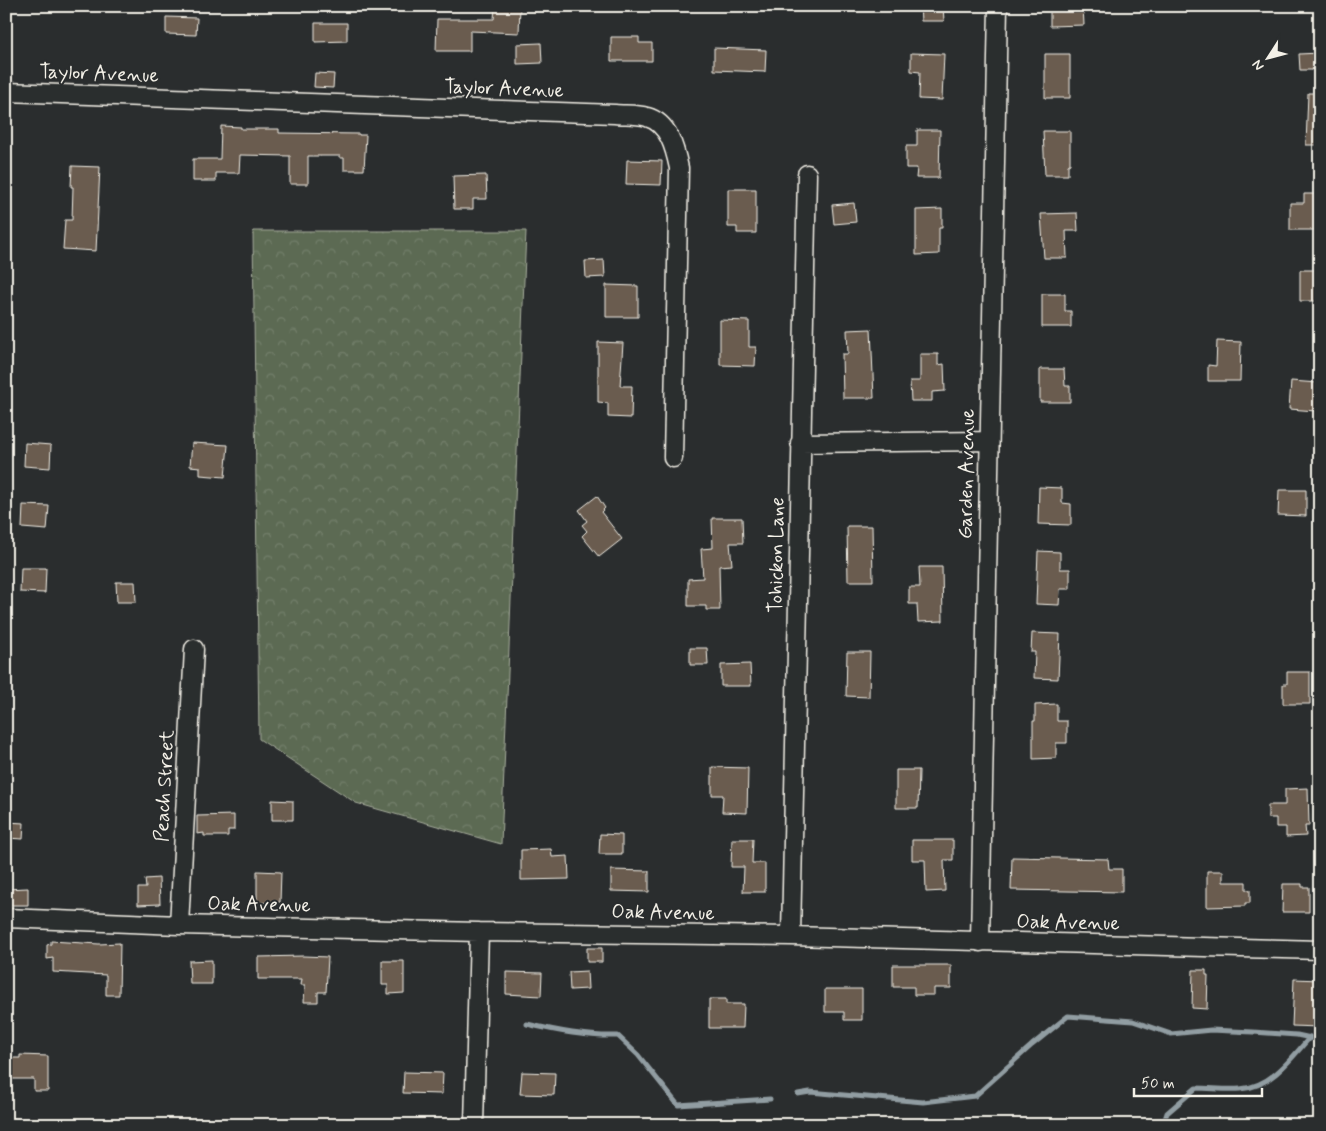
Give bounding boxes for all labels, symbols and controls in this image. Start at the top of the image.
north arrow [1244,32,1294,82]
text: N [1248,56,1268,74]
street label: Taylor Avenue [39,58,159,90]
street label: Taylor Avenue [444,73,564,105]
street label: Garden Avenue [952,409,982,539]
street label: Tohickon Lane [762,497,792,613]
street label: Peach Street [149,729,181,843]
street label: Oak Avenue [207,891,311,919]
street label: Oak Avenue [611,899,715,927]
street label: Oak Avenue [1016,909,1120,937]
scale bar [1134,1066,1261,1098]
text: 50 m [1141,1074,1175,1094]

